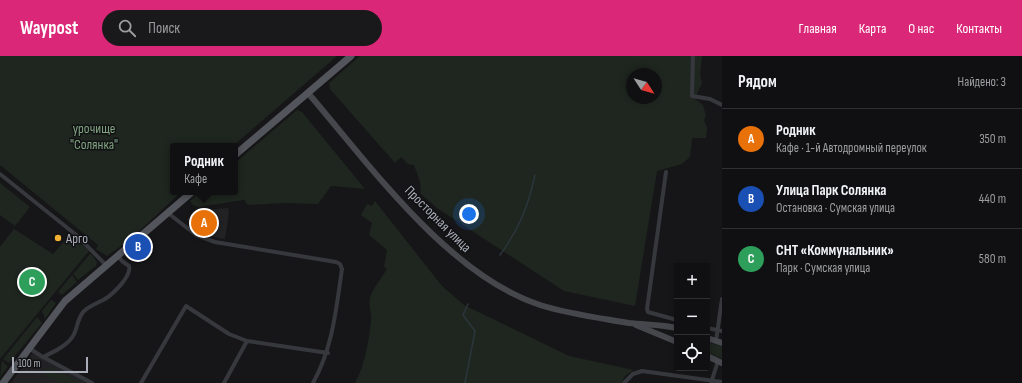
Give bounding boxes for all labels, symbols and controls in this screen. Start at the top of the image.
search box [102,10,382,46]
text: Waypost [20,17,78,40]
icon: search [116,17,138,39]
text: Поиск [148,19,180,38]
text: Главная [799,20,837,37]
text: Карта [859,20,886,37]
text: О нас [908,20,934,37]
text: Контакты [956,20,1002,37]
north arrow [626,68,662,104]
text: Рядом [738,72,777,92]
text: Найдено: 3 [958,74,1006,90]
park label: урочище "Солянка" [70,120,118,153]
text: Родник [776,121,815,140]
text: A [748,131,754,147]
text: 350 m [979,131,1006,147]
text: Кафе · 1-й Автодромный переулок [776,140,927,156]
popup [170,143,238,195]
text: Родник [184,152,224,171]
text: Кафе [184,171,207,187]
text: Улица Парк Солянка [776,181,887,200]
street label: Просторная улица [401,182,475,256]
text: B [748,191,754,207]
text: 440 m [979,191,1006,207]
text: Остановка · Сумская улица [776,200,895,216]
your location [459,204,479,224]
pin: A [191,208,217,238]
place label: Арго [65,230,88,247]
pin: B [125,232,151,262]
marker: Арго [53,233,63,243]
text: СНТ «Коммунальник» [776,241,894,260]
text: C [748,251,754,267]
text: 580 m [979,251,1006,267]
text: Парк · Сумская улица [776,260,870,276]
map controls [674,263,710,371]
button: + [674,263,710,299]
pin: C [19,267,45,297]
button: − [674,299,710,335]
button: locate [674,335,710,371]
scale bar [12,355,88,374]
text: 100 m [18,357,40,370]

